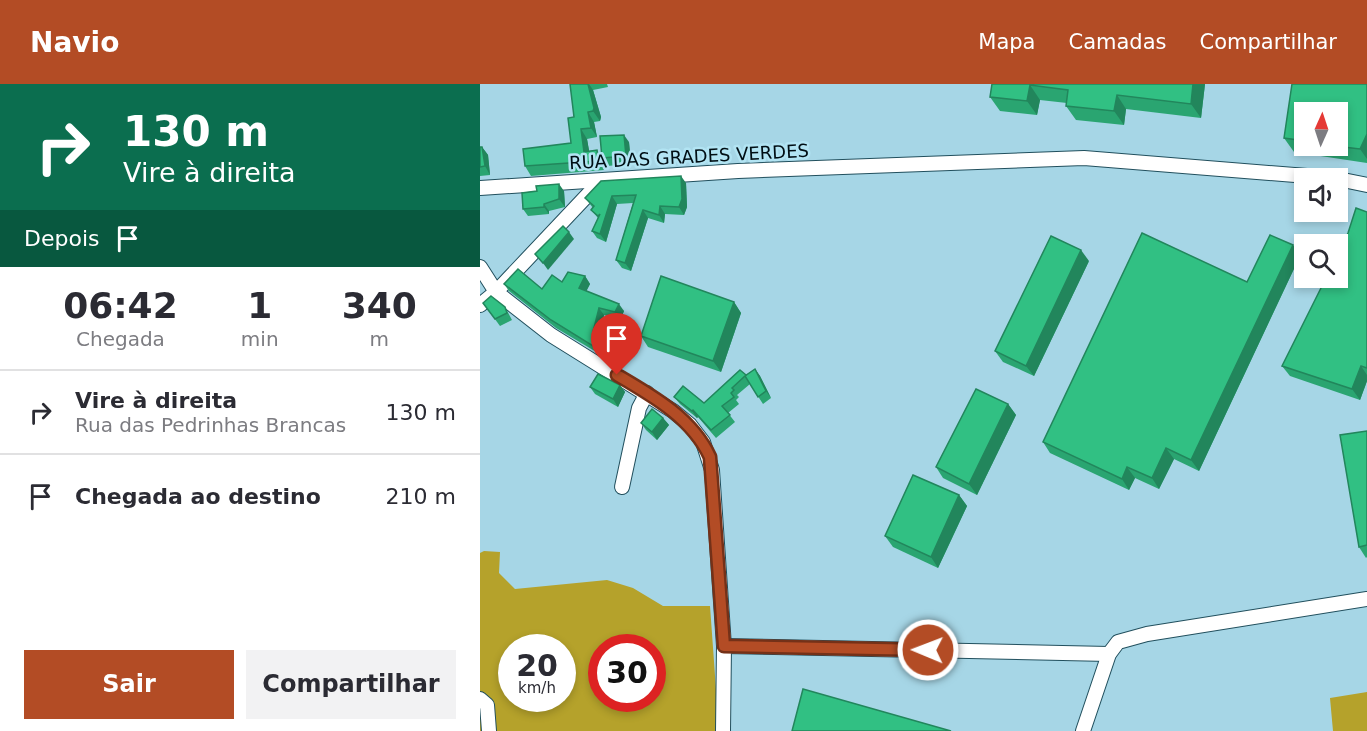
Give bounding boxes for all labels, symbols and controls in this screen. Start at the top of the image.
text: Navio [30,26,119,59]
text: Mapa [978,30,1035,54]
text: Camadas [1068,30,1166,54]
text: Compartilhar [1199,30,1337,54]
north arrow [1294,102,1348,156]
map controls [1294,102,1348,288]
text: 130 m [123,107,269,156]
icon: right [24,108,102,186]
street label: RUA DAS GRADES VERDES [569,140,809,173]
text: Vire à direita [123,157,296,188]
button: sound [1294,168,1348,222]
icon: arrive [111,222,144,255]
text: Depois [24,226,99,251]
button: search [1294,234,1348,288]
text: 06:42 [63,285,178,326]
text: 1 [247,285,272,326]
text: 340 [342,285,417,326]
pin [591,313,642,375]
icon: arrive [600,322,633,355]
text: Chegada [76,327,165,351]
text: min [241,327,279,351]
text: m [370,327,389,351]
text: Vire à direita [75,388,237,413]
icon: right [24,396,57,429]
text: 130 m [386,400,456,425]
text: Rua das Pedrinhas Brancas [75,413,346,437]
icon: arrive [24,480,57,513]
text: Chegada ao destino [75,484,321,509]
text: 210 m [386,484,456,509]
position arrow [896,618,960,682]
speed limit sign: 30 [588,634,666,712]
text: 20 [516,648,558,683]
button: Sair [24,650,234,719]
button: Compartilhar [246,650,456,719]
text: km/h [518,679,556,697]

